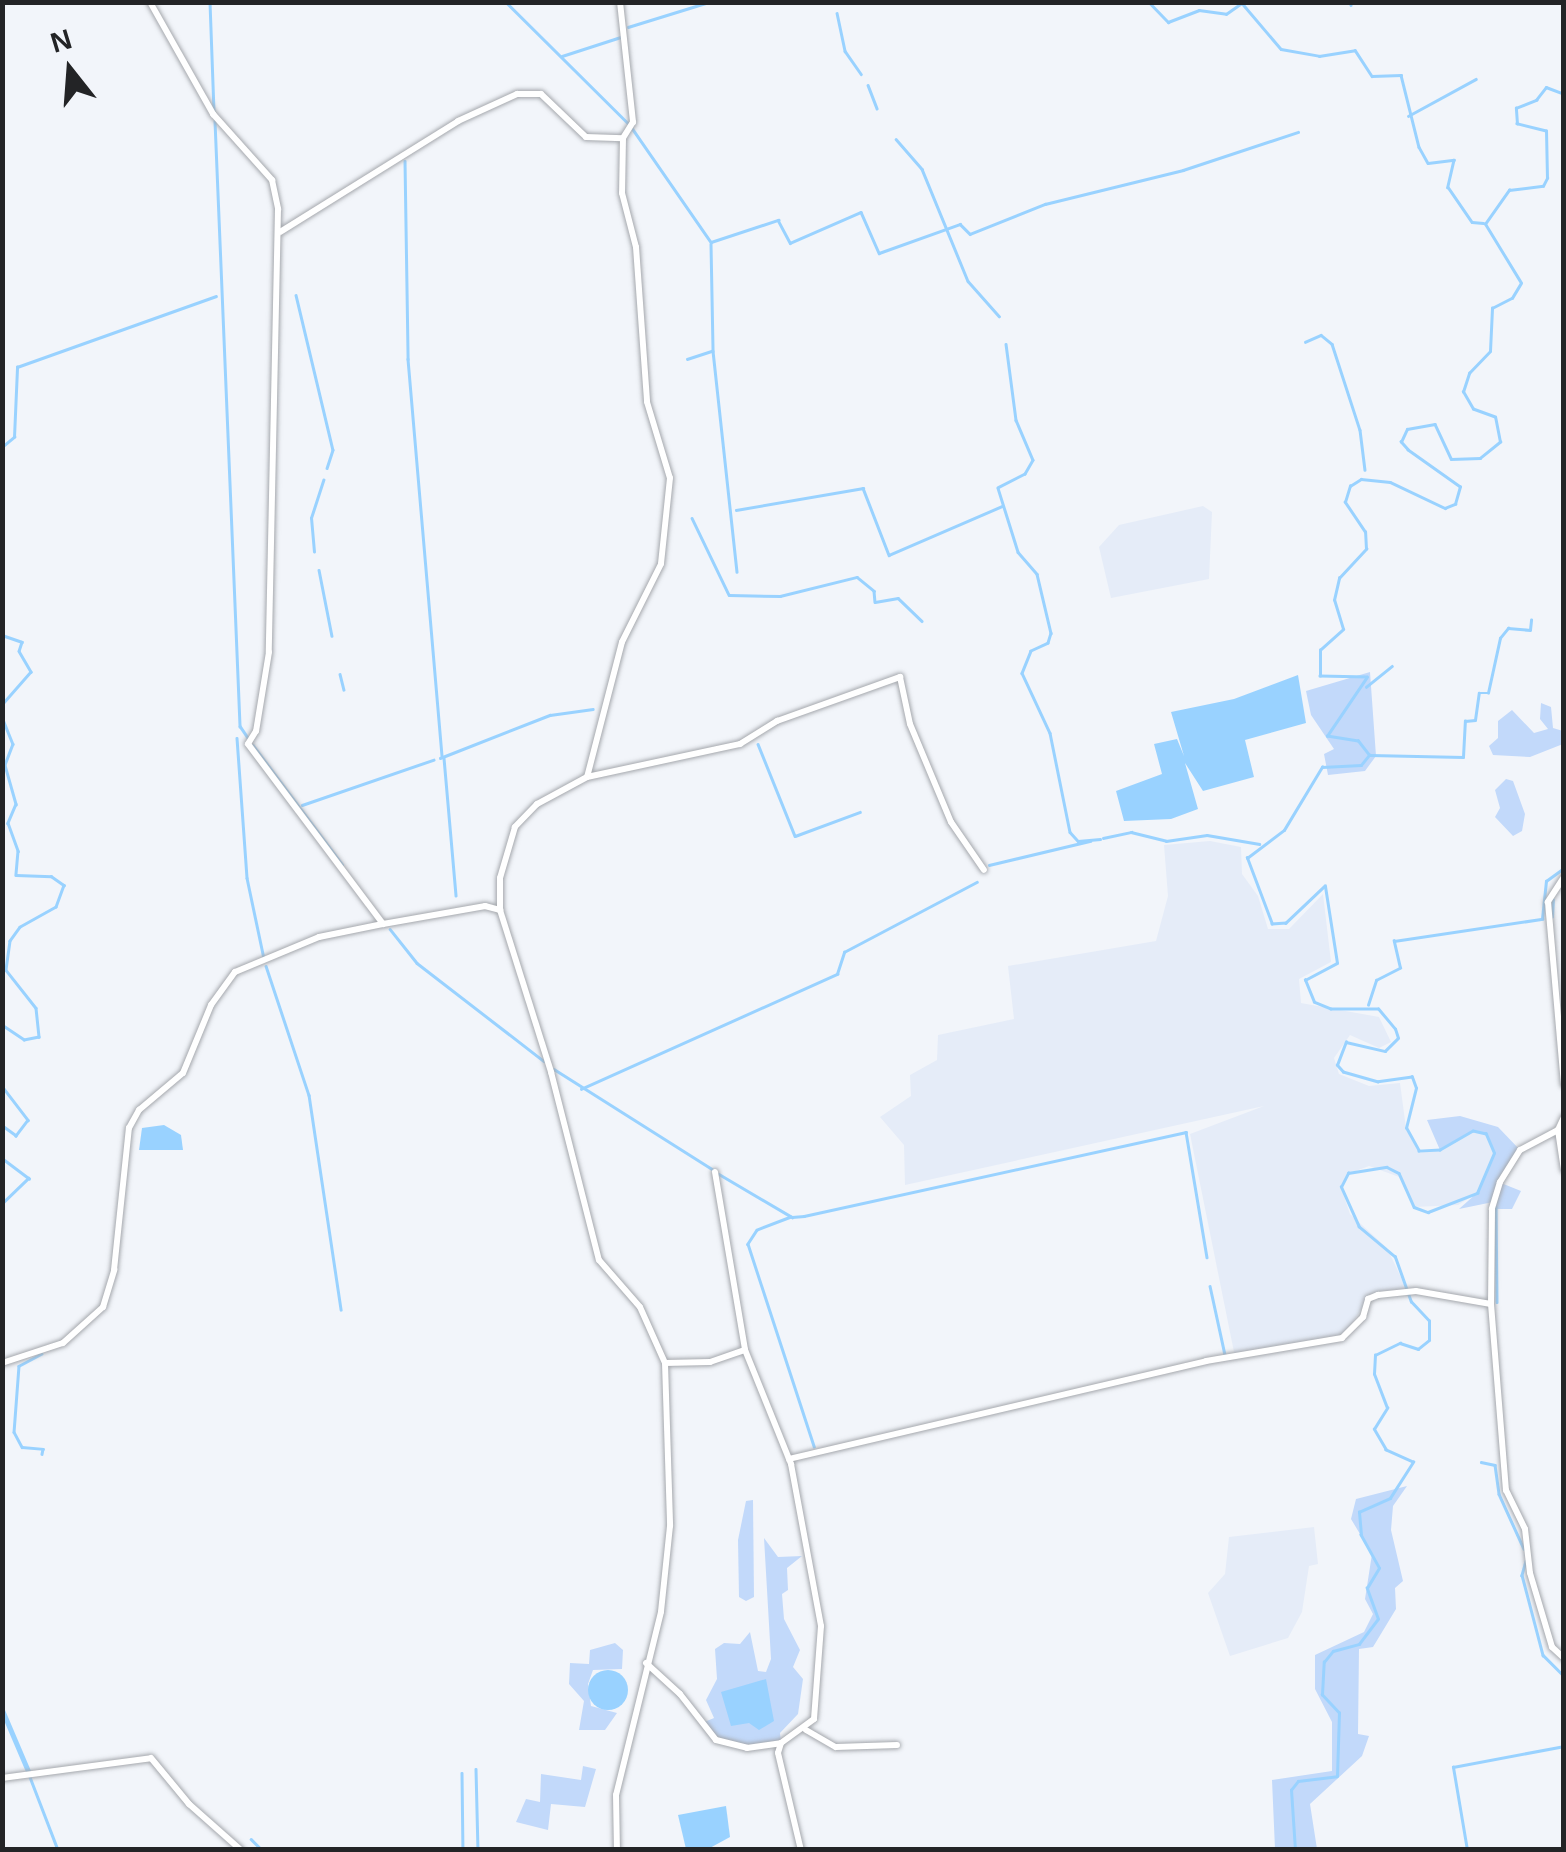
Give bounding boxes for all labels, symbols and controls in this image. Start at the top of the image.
north arrow [20,20,120,120]
text: N [47,23,75,59]

